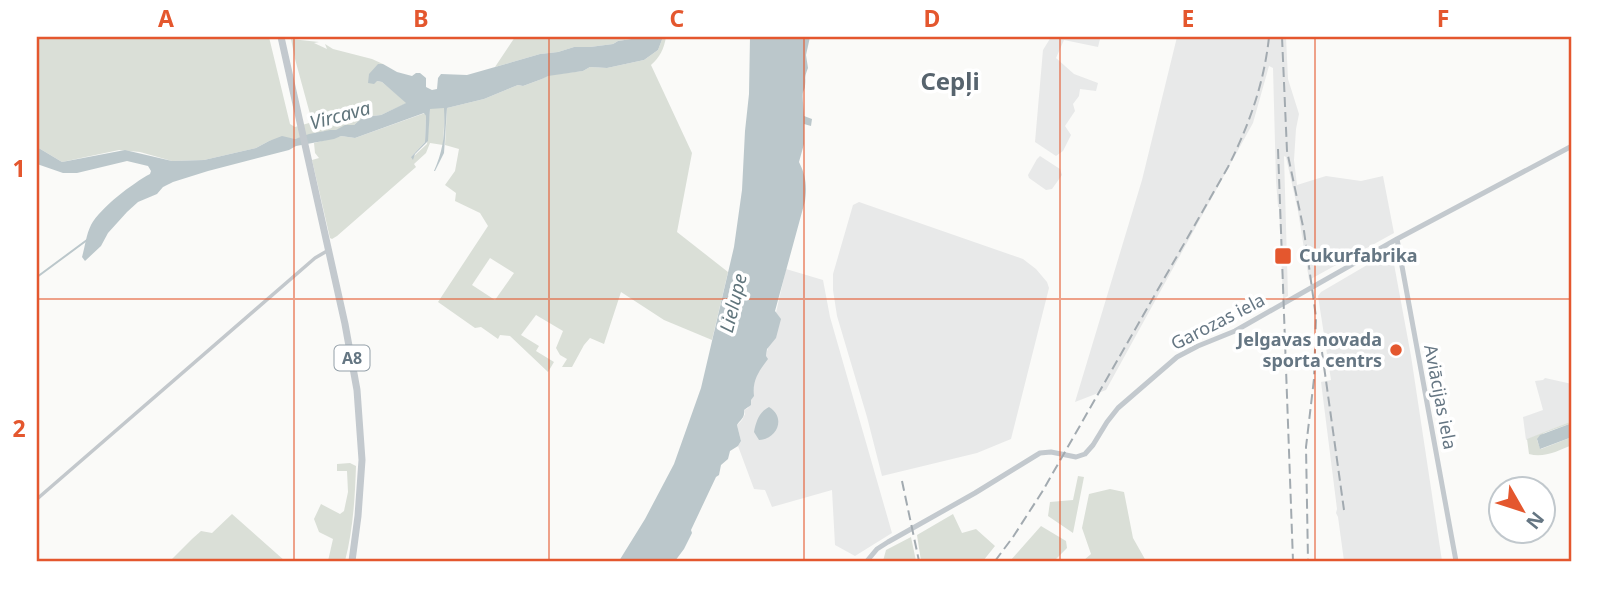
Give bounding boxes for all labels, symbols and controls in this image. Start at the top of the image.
text: A [158,2,174,34]
text: B [413,2,429,34]
text: C [670,2,685,34]
text: D [924,2,940,34]
text: E [1182,2,1194,34]
text: F [1437,2,1449,34]
district label: Cepļi [920,64,980,97]
water label: Vircava [307,94,373,136]
text: 1 [12,152,26,184]
place label: Cukurfabrika [1299,243,1418,267]
marker: Cukurfabrika [1273,246,1293,266]
water label: Lielupe [713,271,753,335]
street label: Garozas iela [1166,287,1269,355]
place label: Jelgavas novada sporta centrs [1235,327,1382,372]
marker: Jelgavas novada sporta centrs [1388,342,1404,358]
street label: Aviācijas iela [1419,342,1463,451]
road number: A8 [334,346,370,370]
text: 2 [12,412,26,444]
north arrow [1486,476,1556,546]
text: N [1520,507,1550,535]

